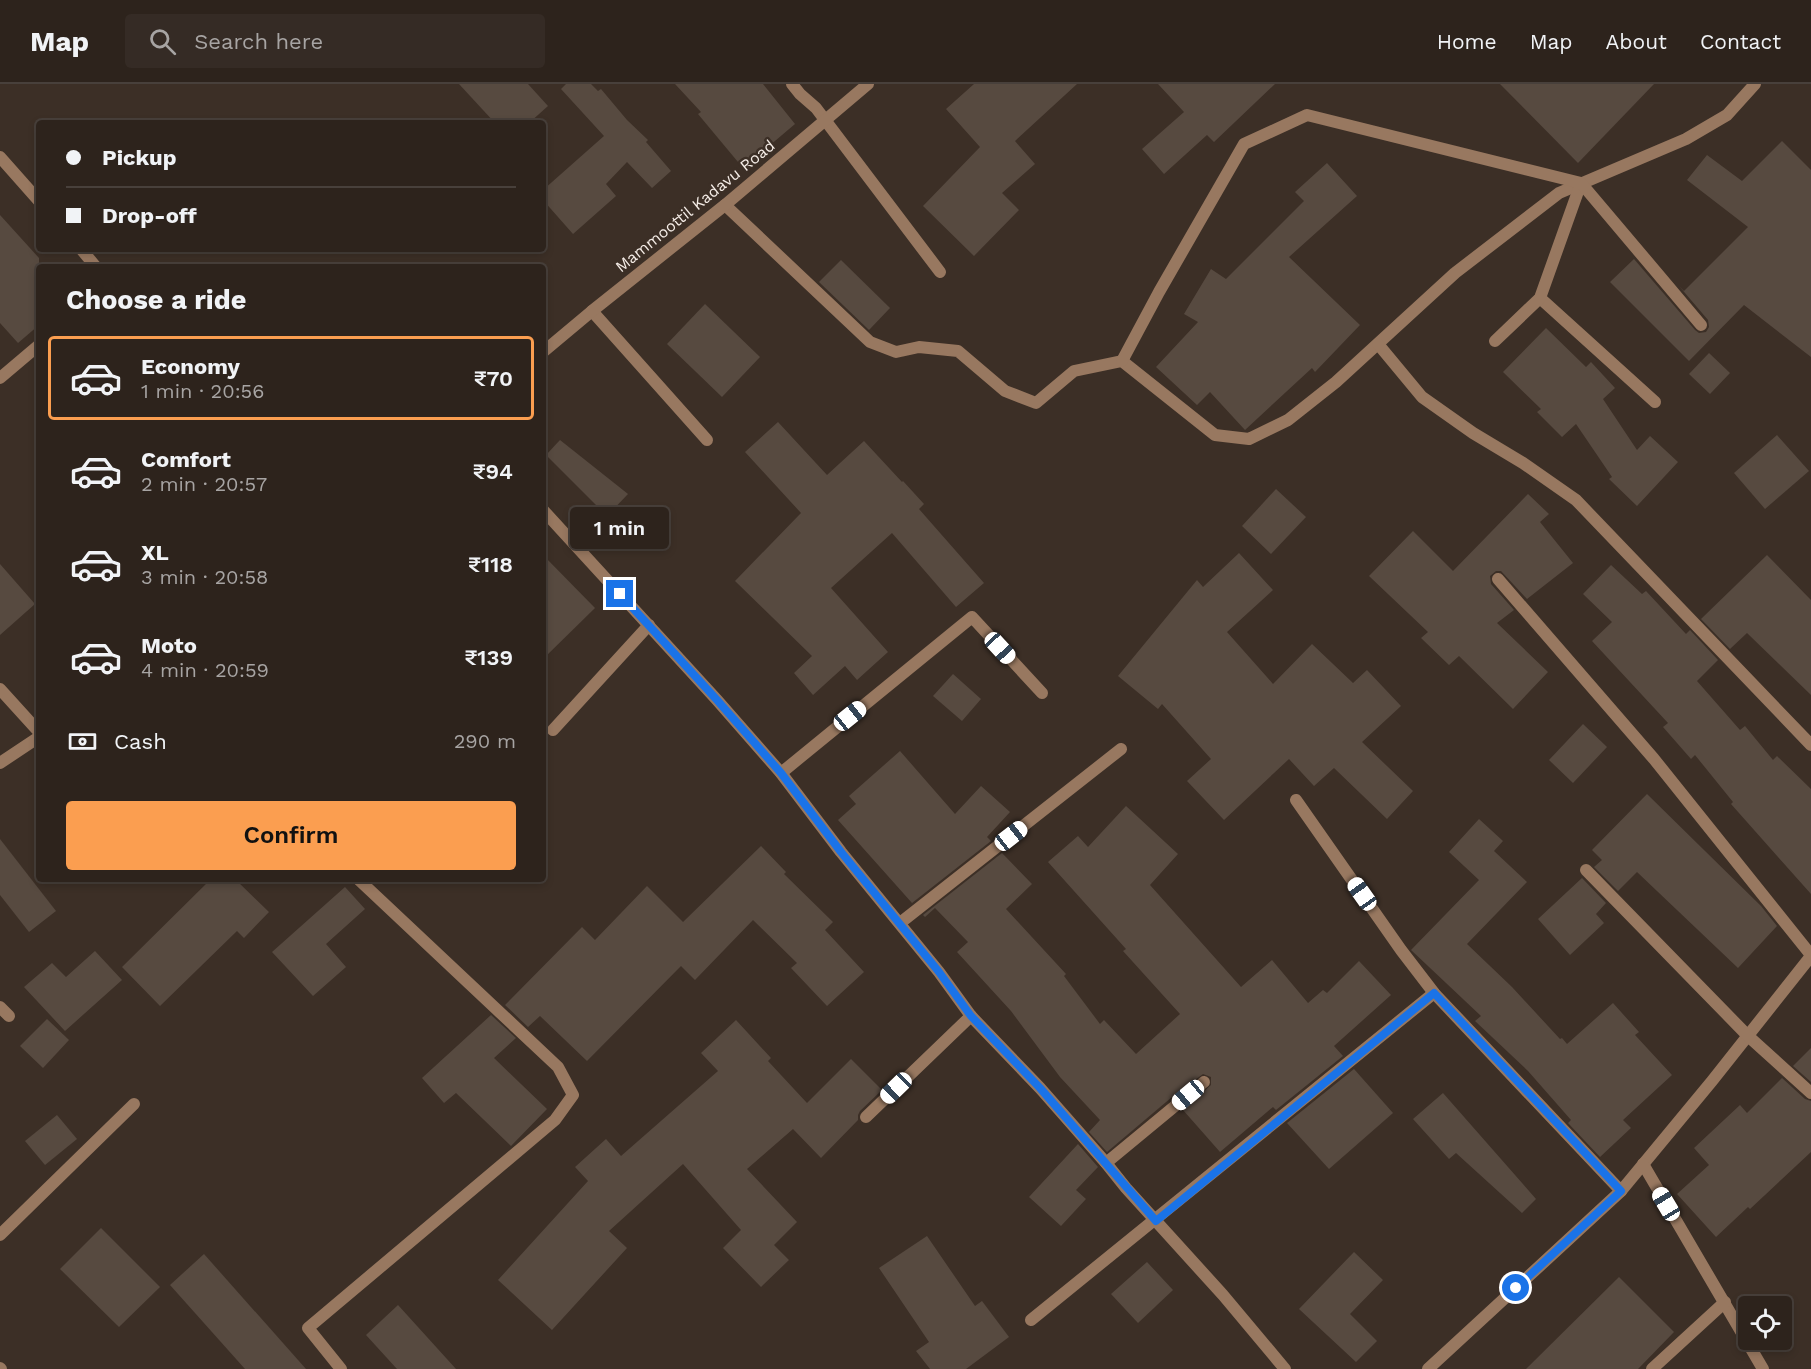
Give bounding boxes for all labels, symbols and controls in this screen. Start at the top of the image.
search box [125,14,545,68]
text: Map [30,25,89,58]
icon: search [146,25,179,58]
text: Search here [194,29,323,54]
text: Home [1437,29,1497,54]
text: Map [1530,29,1573,54]
text: About [1606,29,1667,54]
text: Contact [1700,29,1781,54]
street label: Mammoottil Kadavu Road [612,136,778,276]
text: Pickup [102,145,177,170]
text: Drop-off [102,203,197,228]
text: Choose a ride [66,284,246,316]
icon: car [69,351,123,405]
text: Economy [141,354,240,379]
text: ₹70 [474,366,513,391]
text: 1 min · 20:56 [141,379,264,403]
icon: car [69,444,123,498]
text: Comfort [141,447,231,472]
text: ₹94 [473,459,513,484]
text: 2 min · 20:57 [141,472,267,496]
callout: 1 min [570,507,670,549]
text: 1 min [594,516,645,540]
icon: car [69,537,123,591]
text: XL [141,540,169,565]
text: ₹118 [468,552,513,577]
text: 3 min · 20:58 [141,565,268,589]
route end [606,580,633,607]
car [981,629,1019,667]
icon: car [69,630,123,684]
text: Moto [141,633,197,658]
text: ₹139 [464,645,513,670]
text: 4 min · 20:59 [141,658,269,682]
car [830,698,870,734]
icon: cash [66,725,99,758]
text: Cash [114,729,167,754]
text: 290 m [454,729,516,753]
button: Confirm [66,801,516,870]
car [991,818,1031,854]
car [1344,874,1380,914]
car [877,1069,915,1107]
car [1168,1077,1208,1113]
car [1649,1184,1683,1224]
route start [1502,1274,1529,1301]
map controls [1738,1296,1792,1350]
button: locate [1738,1296,1792,1350]

